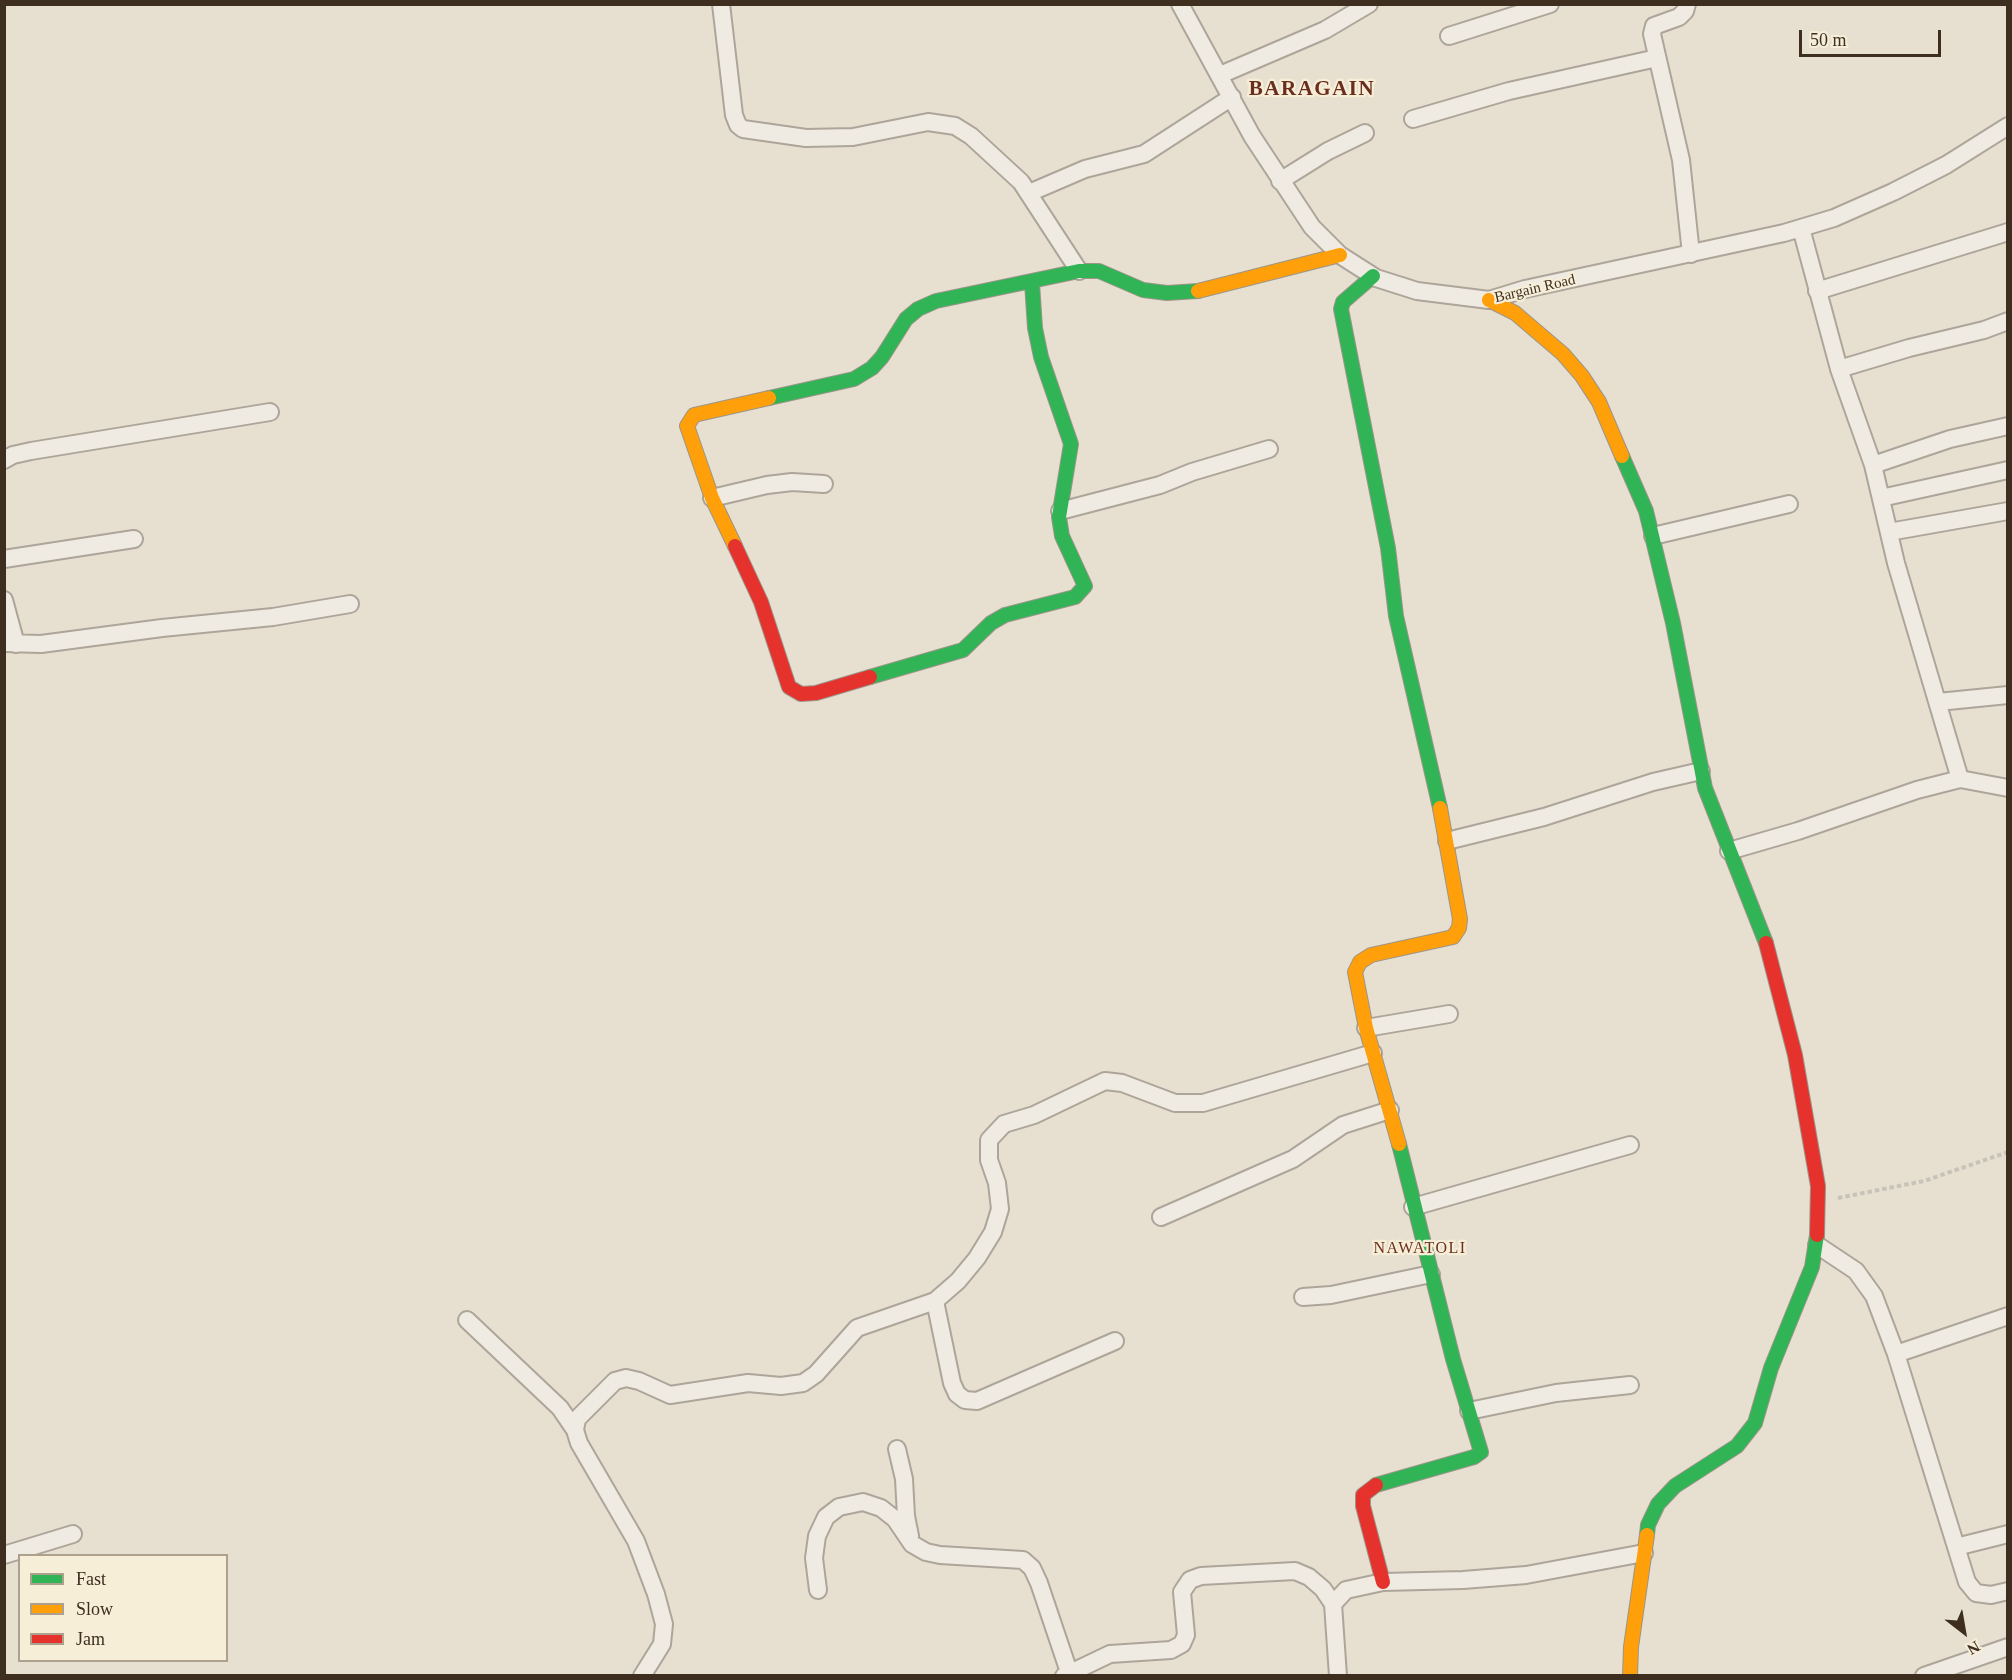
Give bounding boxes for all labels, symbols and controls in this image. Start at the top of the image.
scale bar [1802,18,1944,56]
text: 50 m [1810,30,1847,50]
district label: BARAGAIN [1249,77,1375,103]
street label: Bargain Road [1493,271,1577,307]
district label: NAWATOLI [1373,1239,1467,1259]
legend [18,1554,228,1662]
text: Fast [76,1569,106,1589]
text: Slow [76,1599,113,1619]
north arrow [1934,1602,1994,1662]
text: Jam [76,1629,105,1649]
text: N [1964,1638,1983,1658]

